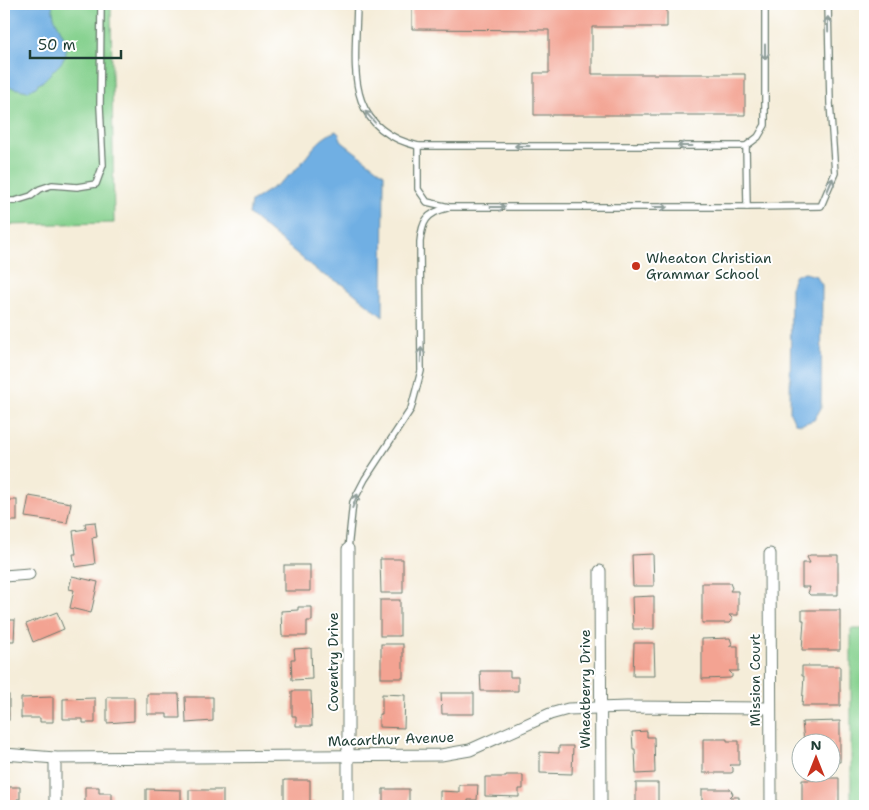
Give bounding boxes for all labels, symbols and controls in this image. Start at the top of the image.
one-way arrow [824,16,833,32]
scale bar [30,28,121,60]
text: 50 m [38,35,76,55]
one-way arrow [760,44,770,60]
one-way arrow [364,110,375,123]
one-way arrow [515,141,531,151]
one-way arrow [677,141,694,151]
one-way arrow [826,178,835,193]
one-way arrow [490,202,506,212]
one-way arrow [652,202,668,212]
place label: Wheaton Christian Grammar School [646,249,772,283]
marker: Wheaton Christian Grammar School [630,260,642,272]
one-way arrow [416,348,426,364]
one-way arrow [351,494,360,509]
street label: Coventry Drive [324,612,342,712]
street label: Wheatberry Drive [576,629,594,749]
street label: Mission Court [746,634,764,726]
street label: Macarthur Avenue [327,728,455,750]
north arrow [792,732,842,782]
text: N [810,736,822,754]

